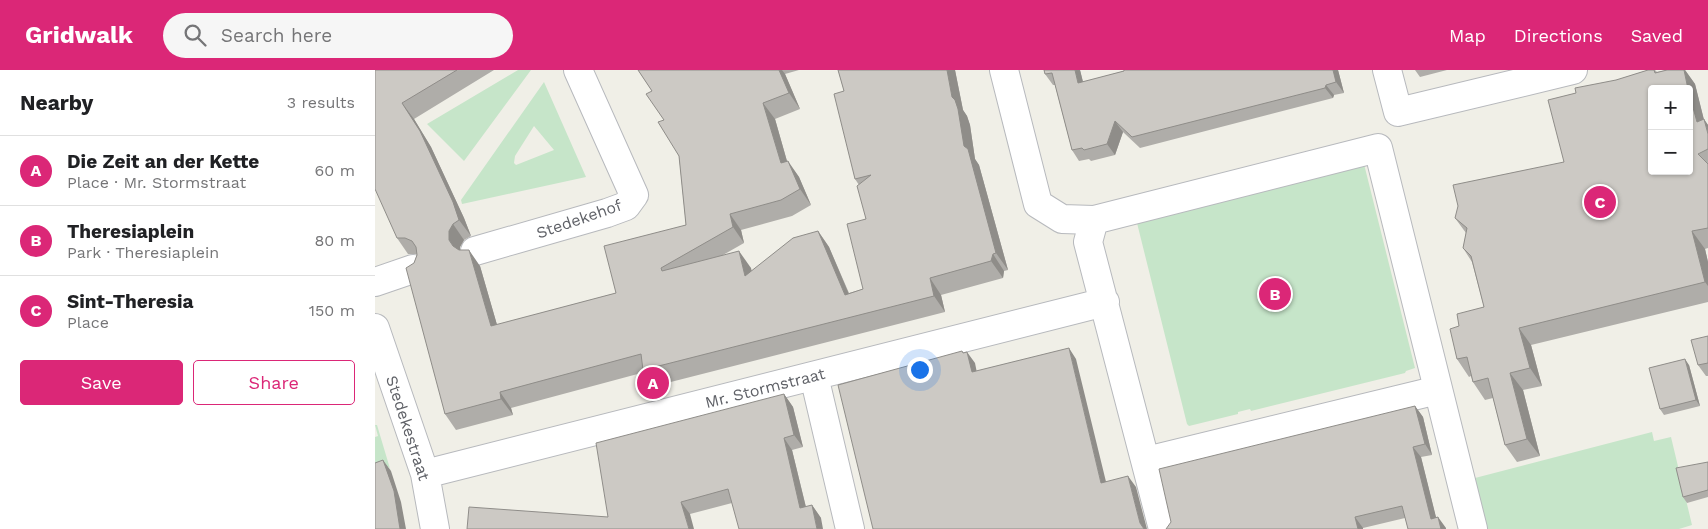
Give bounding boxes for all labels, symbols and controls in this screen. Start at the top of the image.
search box [163,13,513,58]
text: Gridwalk [25,21,133,49]
icon: search [181,21,209,49]
text: Search here [221,24,332,47]
text: Map [1449,25,1486,46]
text: Directions [1514,25,1603,46]
text: Saved [1631,25,1683,46]
map controls [1648,85,1693,175]
button: + [1648,85,1693,130]
text: Nearby [20,90,93,115]
text: 3 results [287,93,355,112]
button: − [1648,130,1693,175]
text: Die Zeit an der Kette [67,150,259,173]
text: A [31,161,41,180]
text: 60 m [315,161,355,180]
text: Place · Mr. Stormstraat [67,173,246,192]
pin: C [1584,183,1616,221]
street label: Stedekehof [534,195,625,242]
text: Theresiaplein [67,220,194,243]
text: B [31,231,41,250]
text: 80 m [314,231,355,250]
text: Park · Theresiaplein [67,243,219,262]
pin: B [1259,275,1291,313]
text: Sint-Theresia [67,290,194,313]
text: C [31,301,41,320]
text: 150 m [309,301,355,320]
text: Place [67,313,109,332]
your location [907,357,933,383]
button: Save [20,360,183,405]
button: Share [193,360,355,405]
pin: A [637,364,669,402]
street label: Mr. Stormstraat [703,364,827,412]
street label: Stedekestraat [382,373,434,483]

